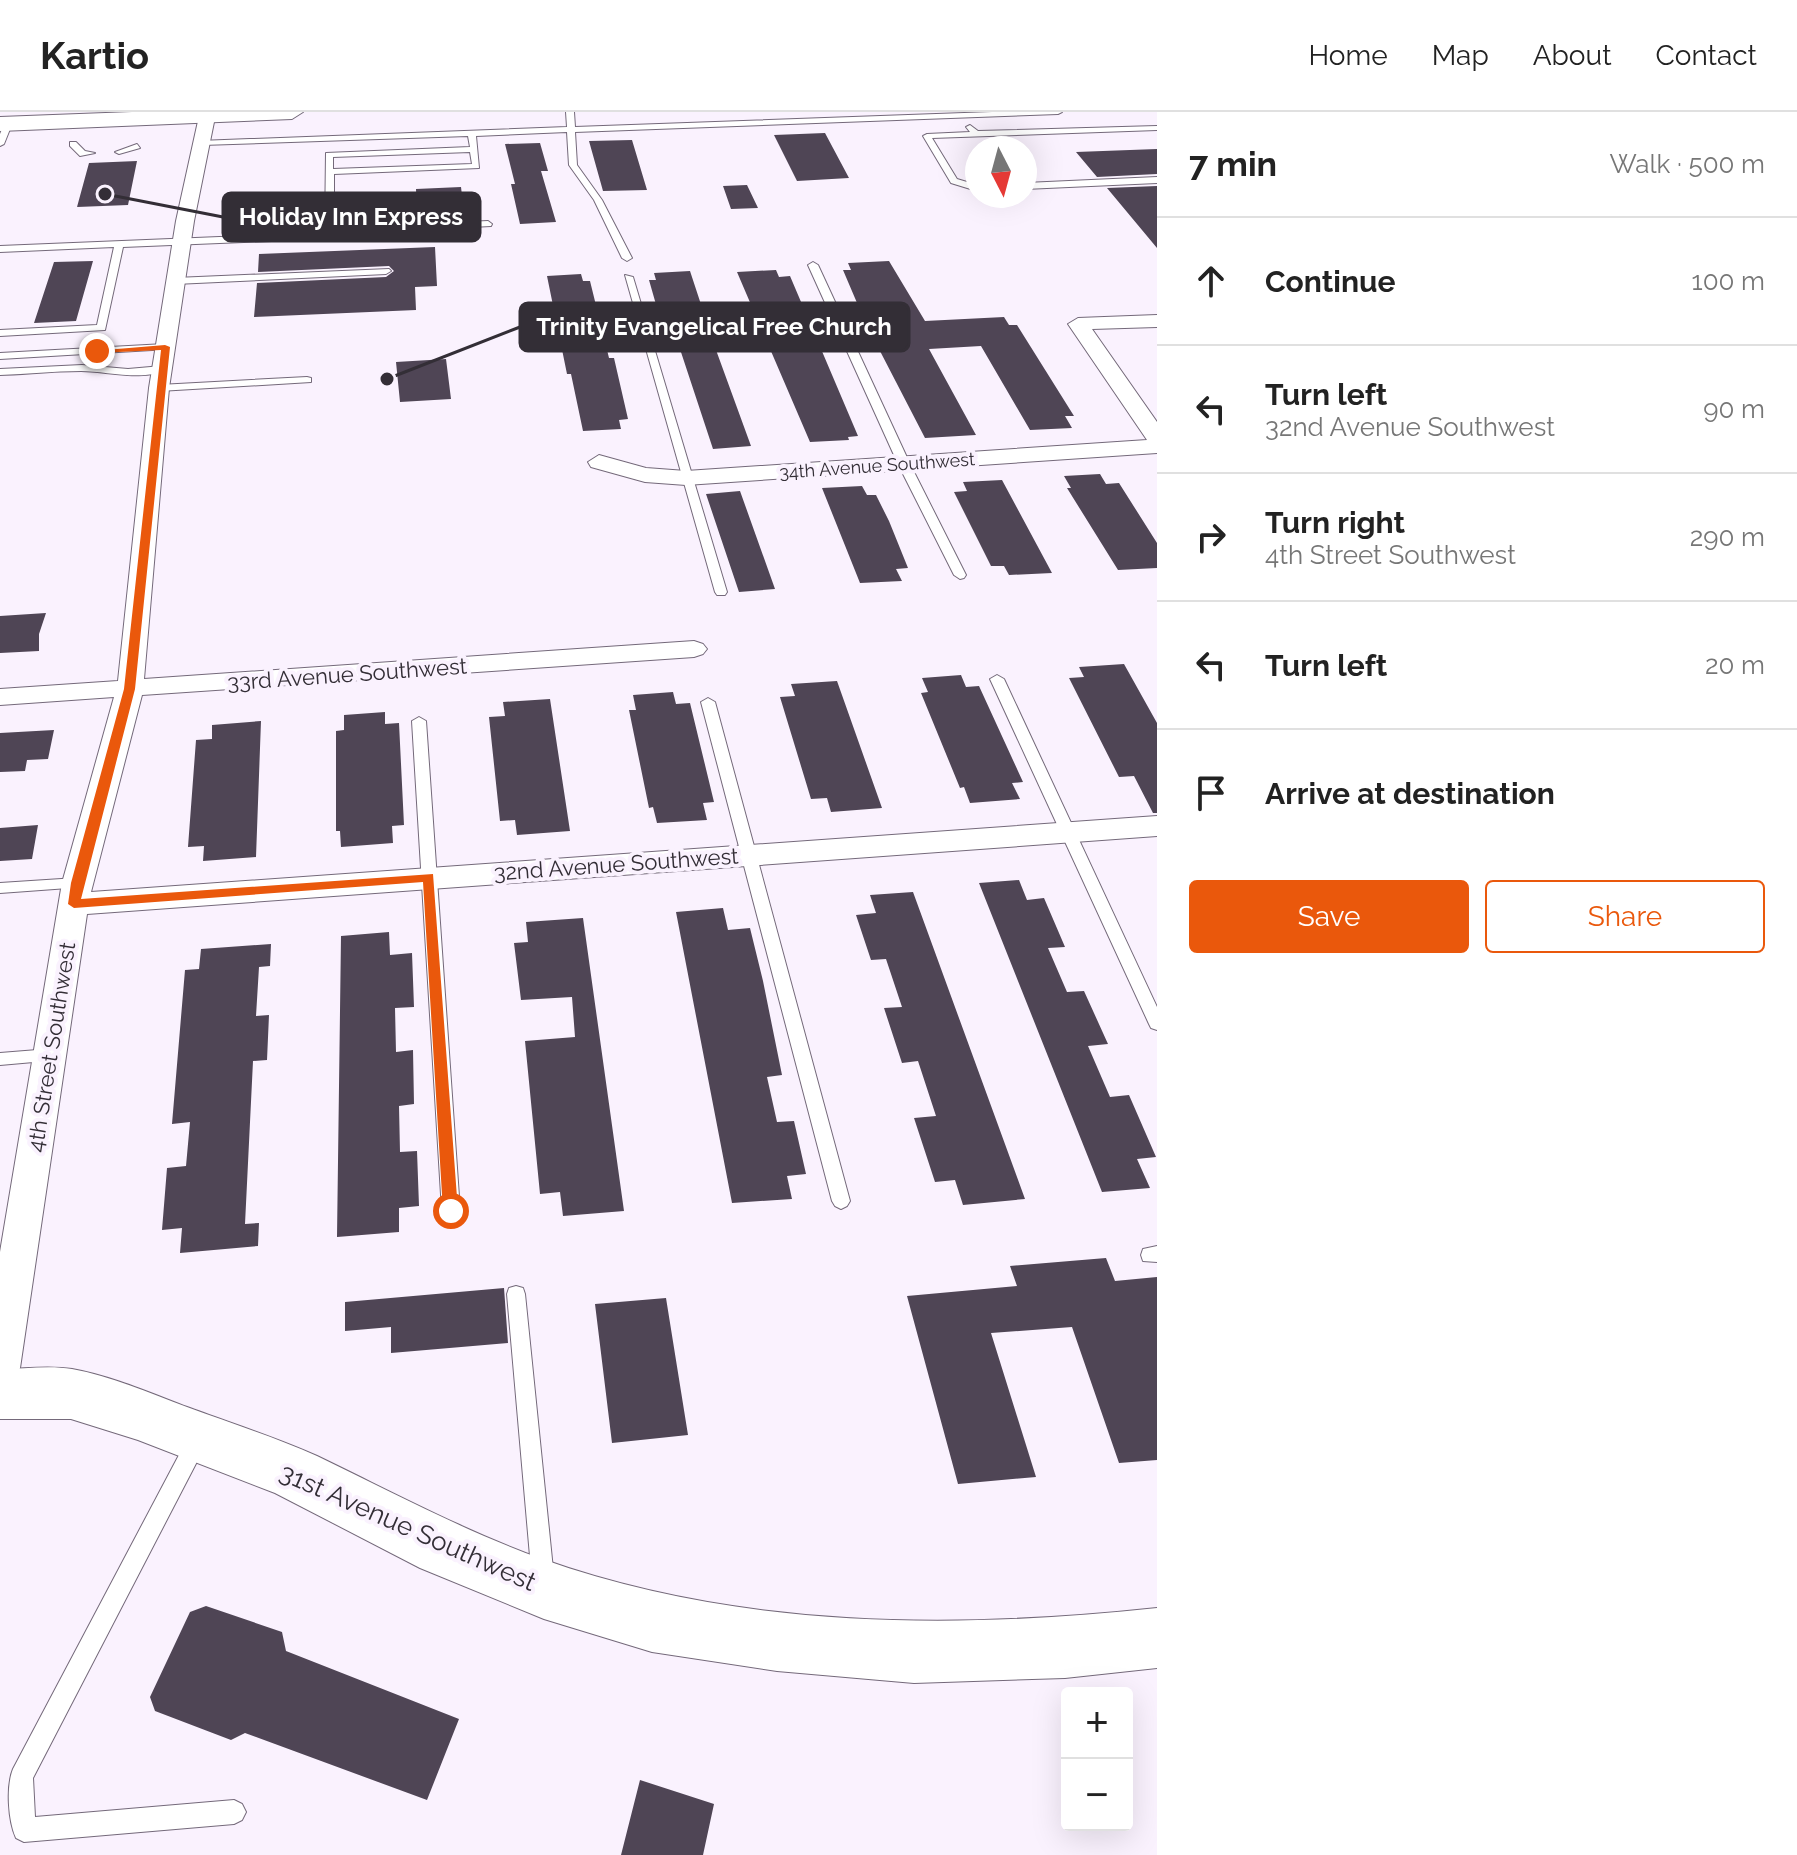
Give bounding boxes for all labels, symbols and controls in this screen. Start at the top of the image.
text: Kartio [40,33,149,78]
text: Home [1308,39,1388,72]
text: Map [1432,39,1489,72]
text: About [1533,39,1612,72]
text: Contact [1656,39,1757,72]
north arrow [965,136,1037,208]
text: 7 min [1189,144,1277,184]
text: Walk · 500 m [1609,149,1765,179]
callout: Holiday Inn Express [223,193,480,241]
text: Holiday Inn Express [239,202,463,231]
icon: ahead [1189,259,1233,303]
text: Continue [1265,264,1396,299]
text: 100 m [1692,266,1765,296]
callout: Trinity Evangelical Free Church [520,303,909,351]
text: Trinity Evangelical Free Church [536,312,892,341]
route end [79,333,115,369]
text: Turn left [1265,377,1387,412]
icon: left [1189,387,1233,431]
text: 90 m [1703,394,1765,424]
text: 32nd Avenue Southwest [1265,412,1555,442]
street label: 34th Avenue Southwest [778,448,975,483]
text: Turn right [1265,505,1405,540]
icon: right [1189,515,1233,559]
text: 290 m [1690,522,1765,552]
text: 4th Street Southwest [1265,540,1516,570]
icon: left [1189,643,1233,687]
text: Turn left [1265,648,1387,683]
text: 20 m [1705,650,1765,680]
street label: 33rd Avenue Southwest [226,653,468,695]
icon: arrive [1189,771,1233,815]
text: Arrive at destination [1265,776,1555,811]
street label: 32nd Avenue Southwest [493,842,740,886]
button: Save [1189,880,1469,953]
button: Share [1485,880,1765,953]
street label: 4th Street Southwest [22,940,81,1154]
route start [433,1193,469,1229]
street label: 31st Avenue Southwest [275,1457,541,1597]
map controls [1061,1687,1133,1831]
button: + [1061,1687,1133,1759]
button: − [1061,1759,1133,1831]

